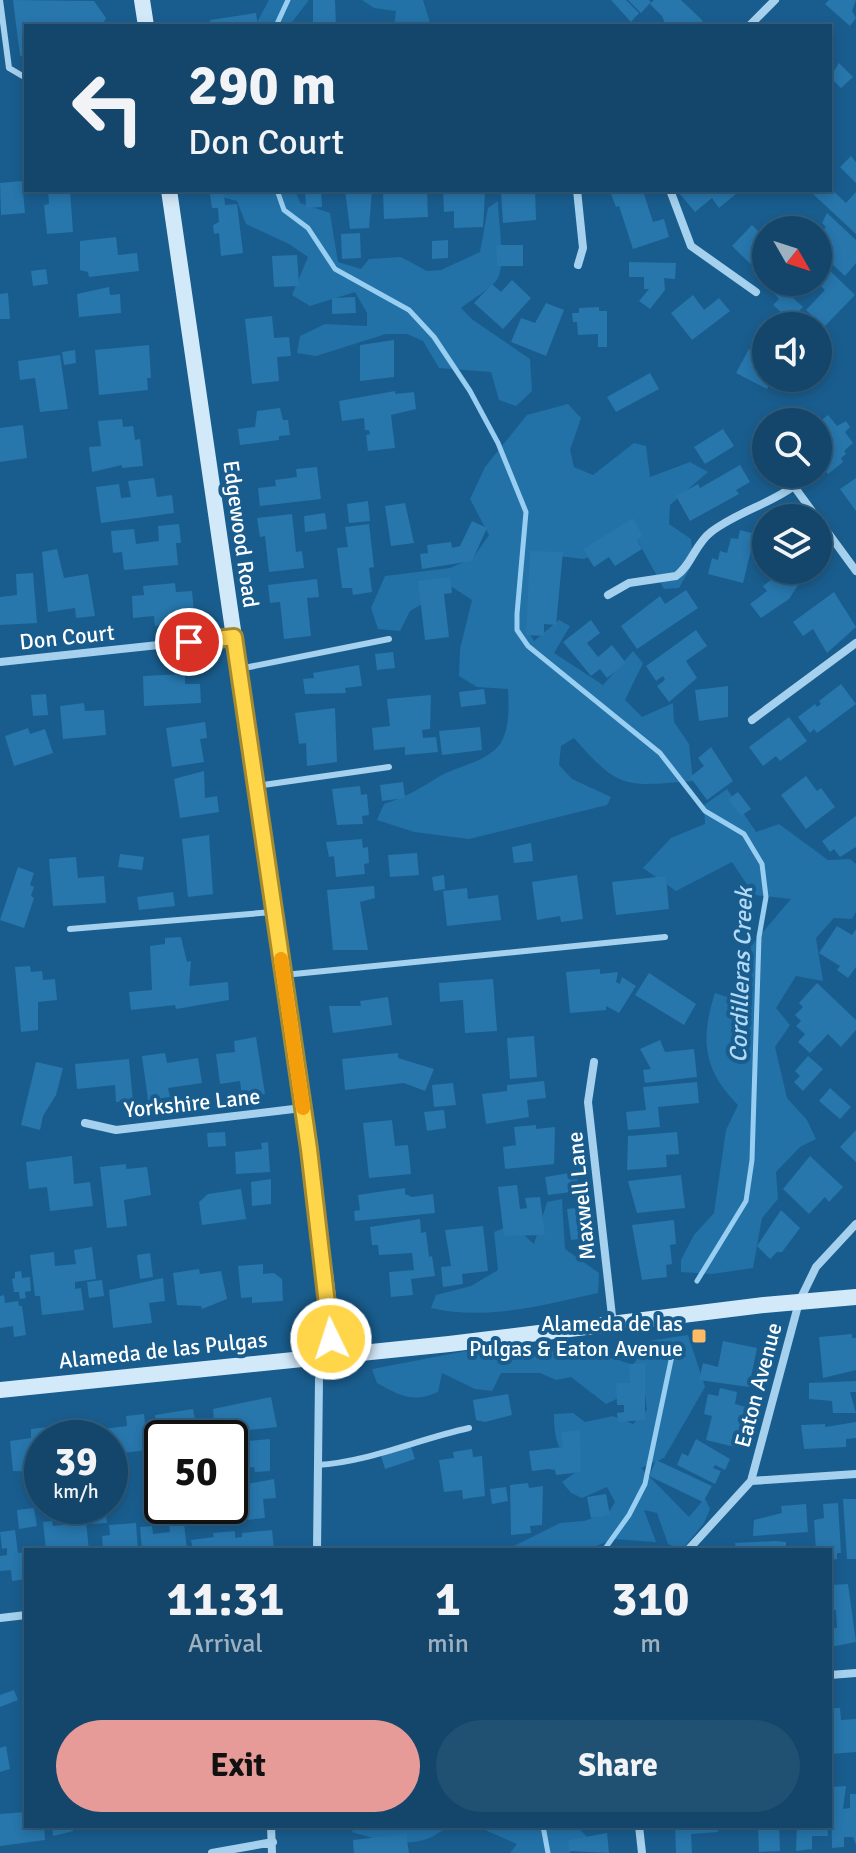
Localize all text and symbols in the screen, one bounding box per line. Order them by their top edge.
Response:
text: 290 m [188,51,336,120]
icon: left [56,56,160,160]
text: Don Court [188,120,344,165]
north arrow [752,216,832,296]
map controls [752,216,832,584]
button: sound [752,312,832,392]
button: search [752,408,832,488]
street label: Edgewood Road [217,459,265,609]
button: layers [752,504,832,584]
pin [155,608,223,676]
street label: Don Court [18,619,116,655]
icon: arrive [167,620,211,664]
water label: Cordilleras Creek [723,885,759,1063]
street label: Yorkshire Lane [123,1082,261,1124]
street label: Maxwell Lane [561,1131,601,1261]
position arrow [289,1297,373,1381]
place label: Alameda de las Pulgas & Eaton Avenue [469,1310,683,1362]
street label: Eaton Avenue [728,1320,788,1450]
street label: Alameda de las Pulgas [57,1326,269,1374]
marker: Alameda de las Pulgas & Eaton Avenue [690,1327,708,1345]
speed limit sign: 50 [144,1420,248,1524]
text: 39 [54,1437,98,1487]
text: km/h [53,1479,99,1504]
text: 11:31 [167,1570,284,1629]
text: 1 [435,1570,461,1629]
text: 310 [612,1570,689,1629]
text: Arrival [188,1628,263,1660]
text: min [427,1628,469,1660]
text: m [640,1628,661,1660]
button: Exit [56,1720,420,1812]
button: Share [436,1720,800,1812]

